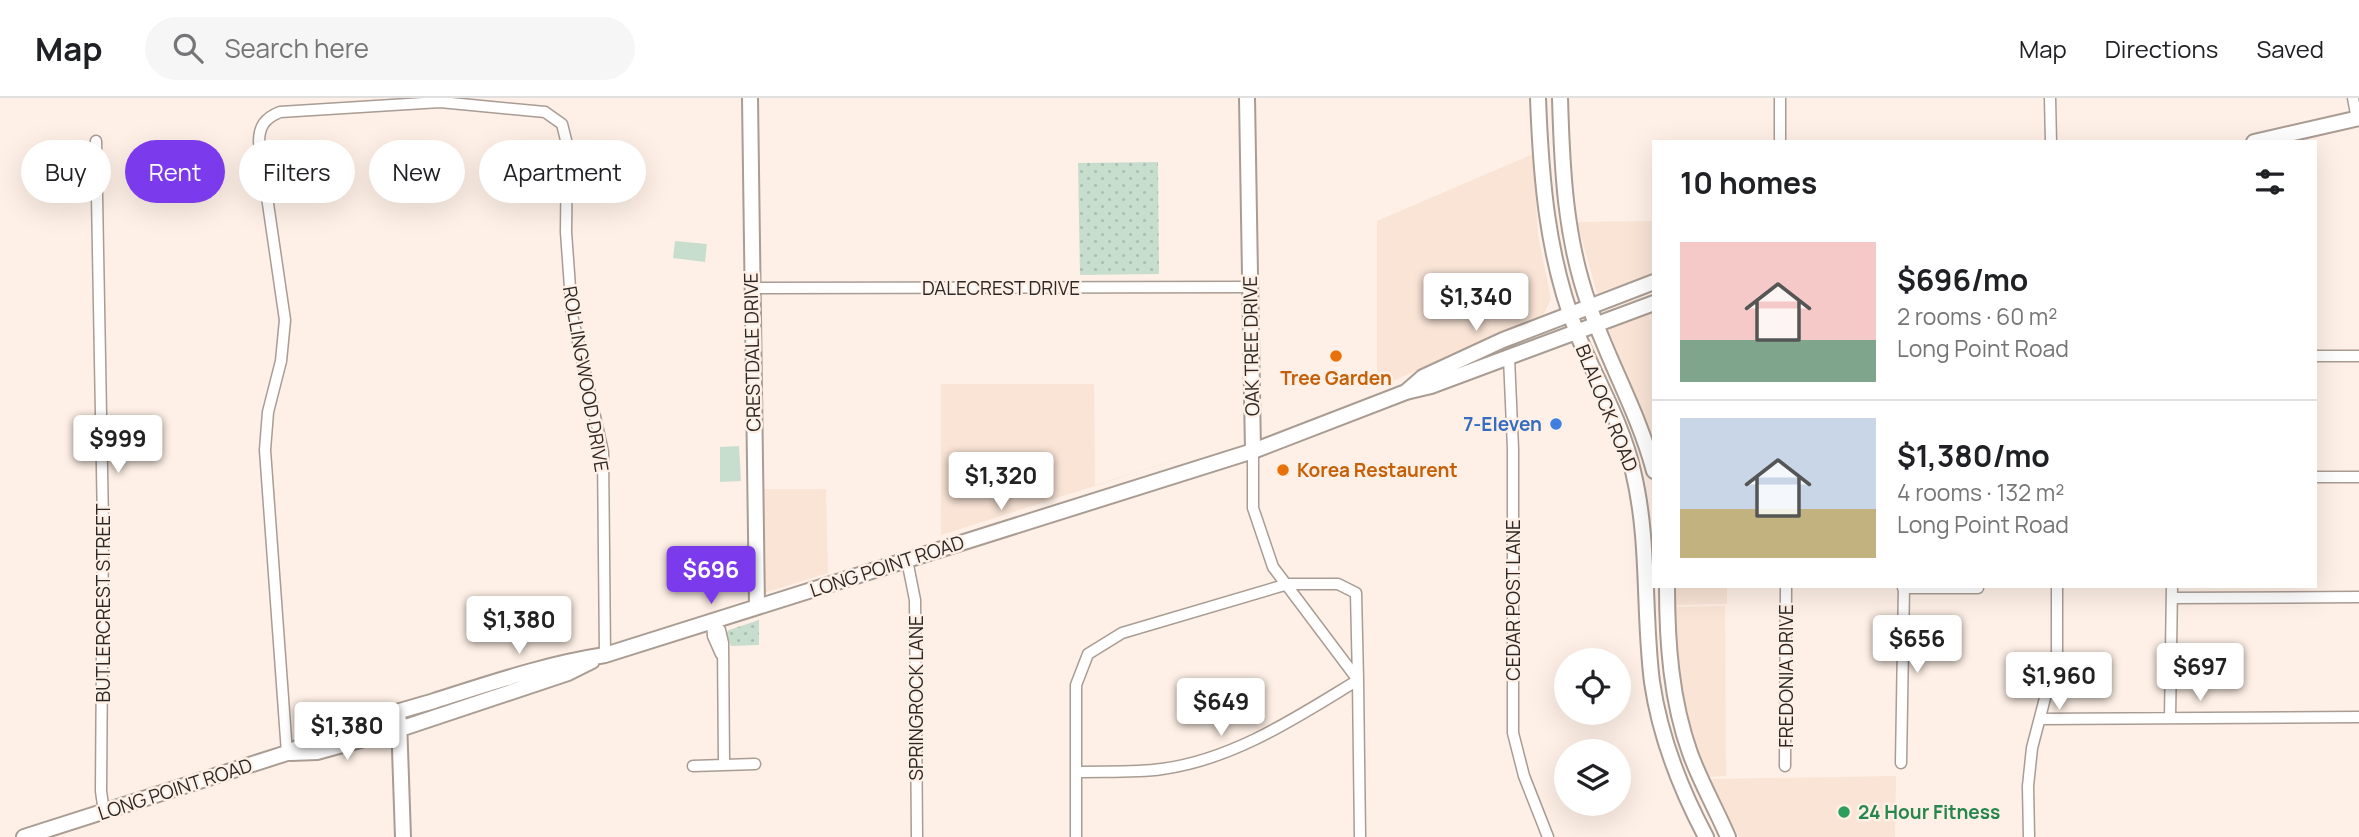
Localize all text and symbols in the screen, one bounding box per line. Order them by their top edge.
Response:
search box [145,17,635,80]
text: Map [35,26,103,71]
icon: search [169,29,207,67]
text: Search here [225,30,369,66]
text: Map [2019,32,2067,65]
text: Directions [2105,32,2218,65]
text: Saved [2256,32,2324,65]
chip: Buy [21,140,111,203]
chip: Rent [125,140,225,203]
chip: Filters [239,140,355,203]
chip: New [369,140,465,203]
chip: Apartment [479,140,646,203]
text: 10 homes [1680,162,1817,203]
icon: filters [2251,163,2289,201]
text: $696/mo [1897,259,2028,300]
icon: home [1736,270,1820,354]
street label: CRESTDALE DRIVE [738,272,766,432]
pin: $1,340 [1419,274,1533,333]
street label: DALECREST DRIVE [922,275,1080,301]
street label: OAK TREE DRIVE [1237,276,1265,416]
text: $1,340 [1439,280,1513,312]
street label: ROLLINGWOOD DRIVE [557,284,615,474]
text: 2 rooms · 60 m² [1897,300,2058,332]
text: Long Point Road [1897,332,2069,364]
street label: BLALOCK ROAD [1570,341,1644,475]
marker: Tree Garden [1328,348,1344,364]
place label: Tree Garden [1280,365,1392,391]
place label: 7-Eleven [1463,411,1542,437]
pin: $999 [77,416,159,475]
marker: 7-Eleven [1548,416,1564,432]
text: $999 [89,422,147,454]
text: $1,380/mo [1897,435,2050,476]
icon: home [1736,446,1820,530]
pin: $1,320 [944,452,1058,512]
place label: Korea Restaurent [1297,457,1458,483]
text: $1,320 [965,459,1037,491]
marker: Korea Restaurent [1275,462,1291,478]
text: 4 rooms · 132 m² [1897,476,2065,508]
street label: BUTLERCREST STREET [90,503,116,702]
text: Long Point Road [1897,508,2069,540]
street label: CEDAR POST LANE [1500,519,1526,681]
street label: LONG POINT ROAD [807,529,967,603]
pin: $696 [670,546,752,606]
text: $696 [683,553,739,585]
pin: $1,380 [462,596,576,656]
text: $1,380 [482,603,556,635]
street label: FREDONIA DRIVE [1773,604,1799,748]
street label: SPRINGROCK LANE [903,615,929,781]
pin: $656 [1876,616,1958,675]
text: $656 [1889,622,1945,654]
pin: $697 [2159,644,2241,703]
map controls [1554,648,1631,816]
button: locate [1554,648,1631,725]
text: $697 [2173,650,2227,682]
pin: $1,960 [2002,652,2116,712]
text: $1,960 [2022,659,2096,691]
pin: $649 [1180,678,1262,738]
text: $649 [1193,685,1249,717]
pin: $1,380 [290,702,404,762]
text: $1,380 [310,709,384,741]
button: layers [1554,739,1631,816]
street label: LONG POINT ROAD [95,752,255,826]
place label: 24 Hour Fitness [1858,799,2000,825]
marker: 24 Hour Fitness [1836,804,1852,820]

